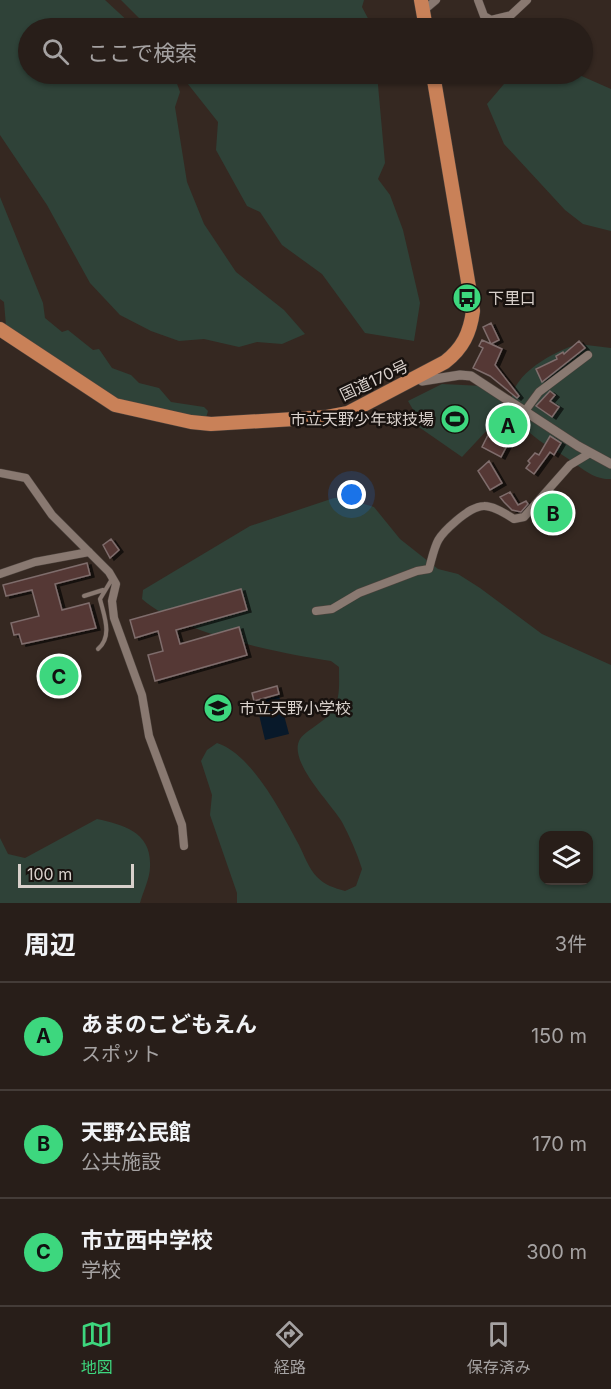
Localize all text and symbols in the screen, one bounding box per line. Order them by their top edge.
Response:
search box [18,18,593,84]
icon: search [39,35,72,68]
text: ここで検索 [87,40,197,66]
bus stop icon: 下里口 [451,282,483,314]
place label: 下里口 [488,288,536,308]
street label: 国道170号 [337,355,411,405]
pin: A [488,402,528,448]
sports icon: 市立天野少年球技場 [439,403,471,435]
place label: 市立天野少年球技場 [290,409,434,429]
your location [337,480,366,509]
pin: B [534,490,572,536]
pin: C [40,654,78,698]
school or university icon: 市立天野小学校 [202,692,234,724]
place label: 市立天野小学校 [239,698,351,718]
map controls [539,831,593,885]
button: layers [539,831,593,885]
scale bar [18,861,134,888]
text: 100 m [27,864,72,884]
text: 周辺 [24,929,76,960]
text: 3件 [555,932,587,956]
text: あまのこどもえん [81,1011,257,1037]
text: A [36,1024,51,1048]
text: 150 m [531,1024,587,1048]
text: スポット [81,1042,161,1066]
text: 天野公民館 [81,1119,191,1145]
text: B [37,1132,50,1156]
text: 170 m [532,1132,587,1156]
text: 公共施設 [81,1150,161,1174]
text: 市立西中学校 [81,1227,213,1253]
text: C [36,1240,51,1264]
text: 300 m [526,1240,587,1264]
text: 学校 [81,1258,121,1282]
tab: 地図 [80,1318,113,1378]
tab: 経路 [273,1318,306,1378]
tab: 保存済み [467,1318,531,1378]

